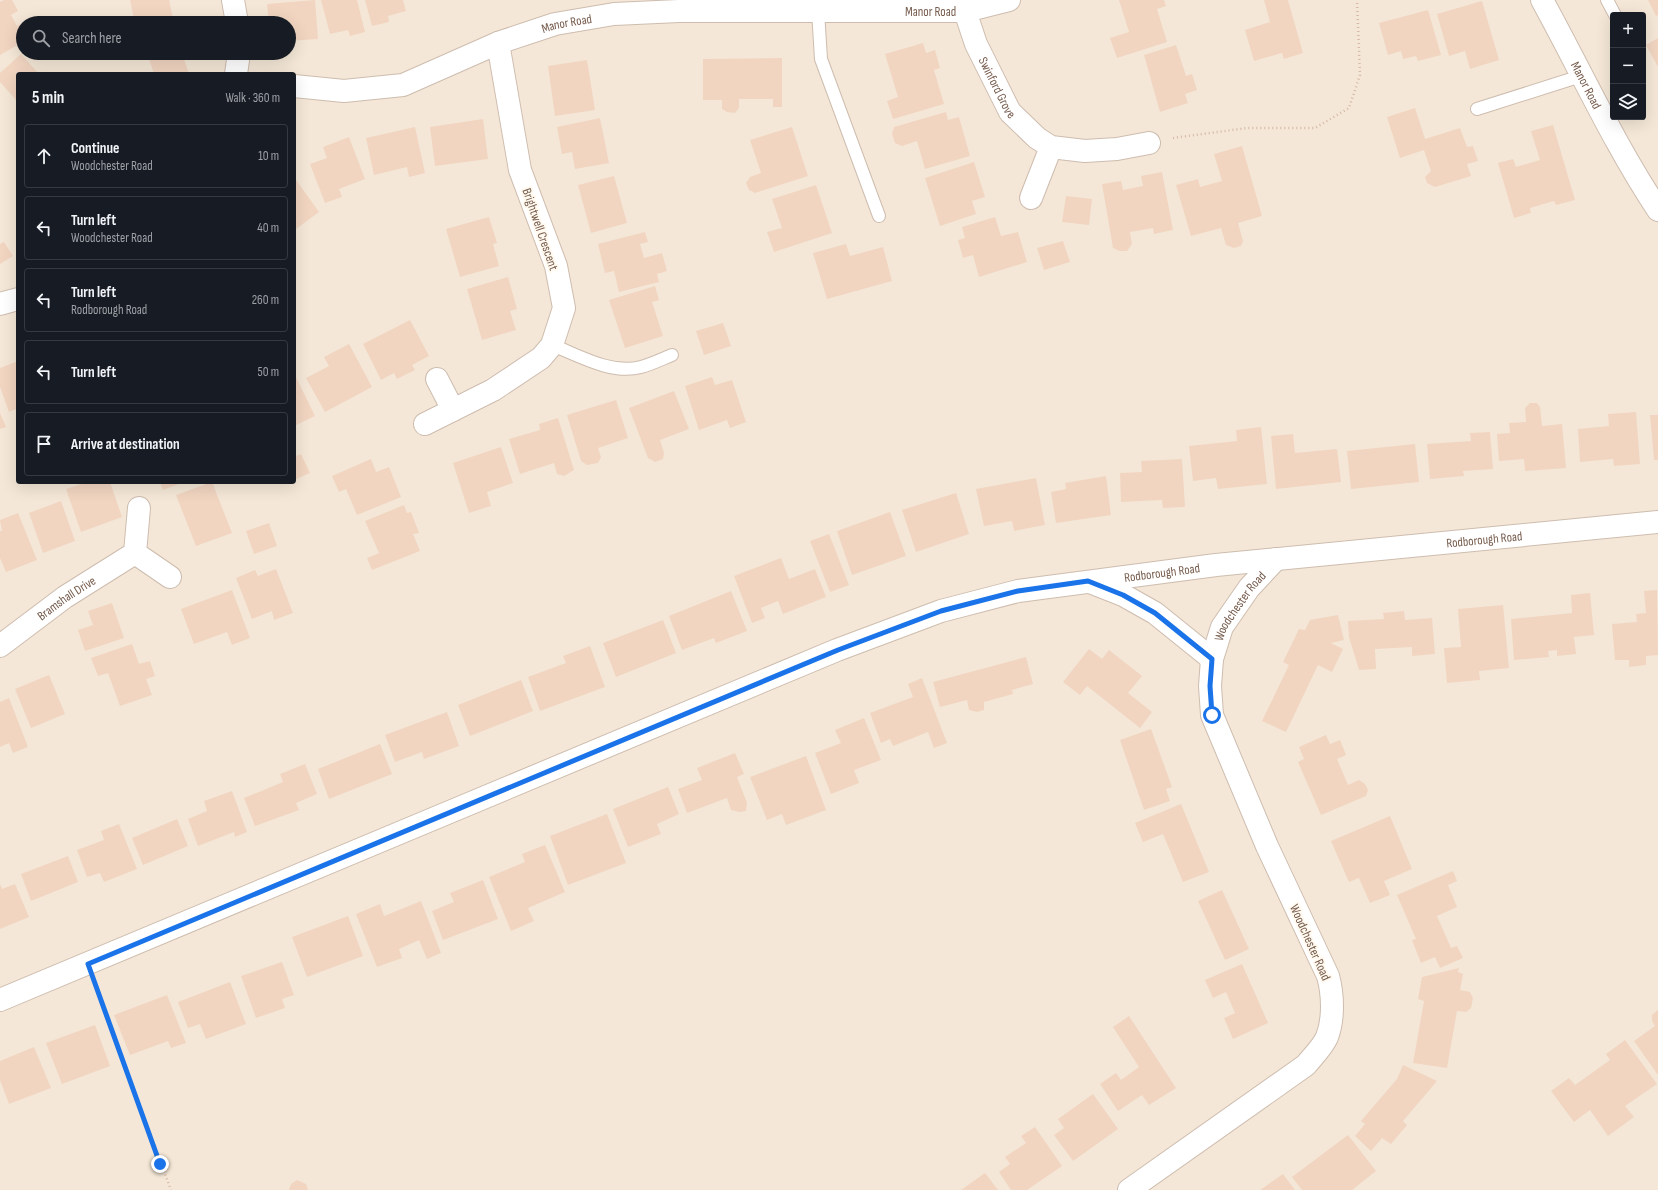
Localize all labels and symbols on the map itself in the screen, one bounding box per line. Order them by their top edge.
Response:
street label: Manor Road [905,4,956,20]
street label: Manor Road [539,11,593,37]
street label: Swinford Grove [975,54,1019,122]
street label: Manor Road [1567,59,1605,112]
street label: Brightwell Crescent [519,186,562,273]
street label: Rodborough Road [1445,528,1523,552]
street label: Rodborough Road [1123,560,1201,586]
street label: Woodchester Road [1211,568,1270,643]
street label: Bramshall Drive [34,573,99,624]
route start [1203,706,1221,724]
street label: Woodchester Road [1286,902,1334,983]
route end [151,1155,169,1173]

